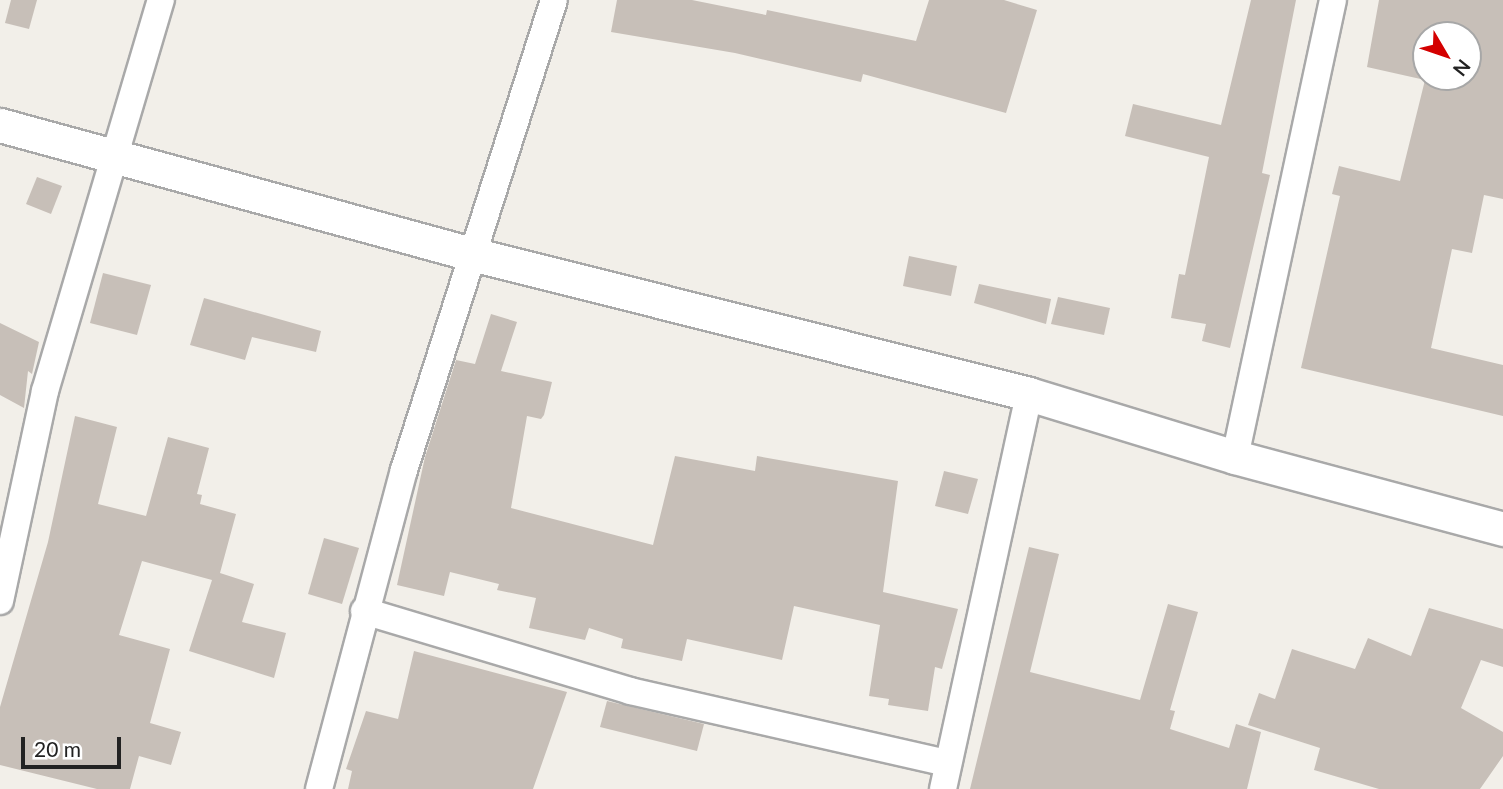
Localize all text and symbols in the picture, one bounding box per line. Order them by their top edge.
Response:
north arrow [1412,21,1482,91]
text: N [1449,55,1476,81]
scale bar [24,722,124,766]
text: 20 m [34,736,81,761]

